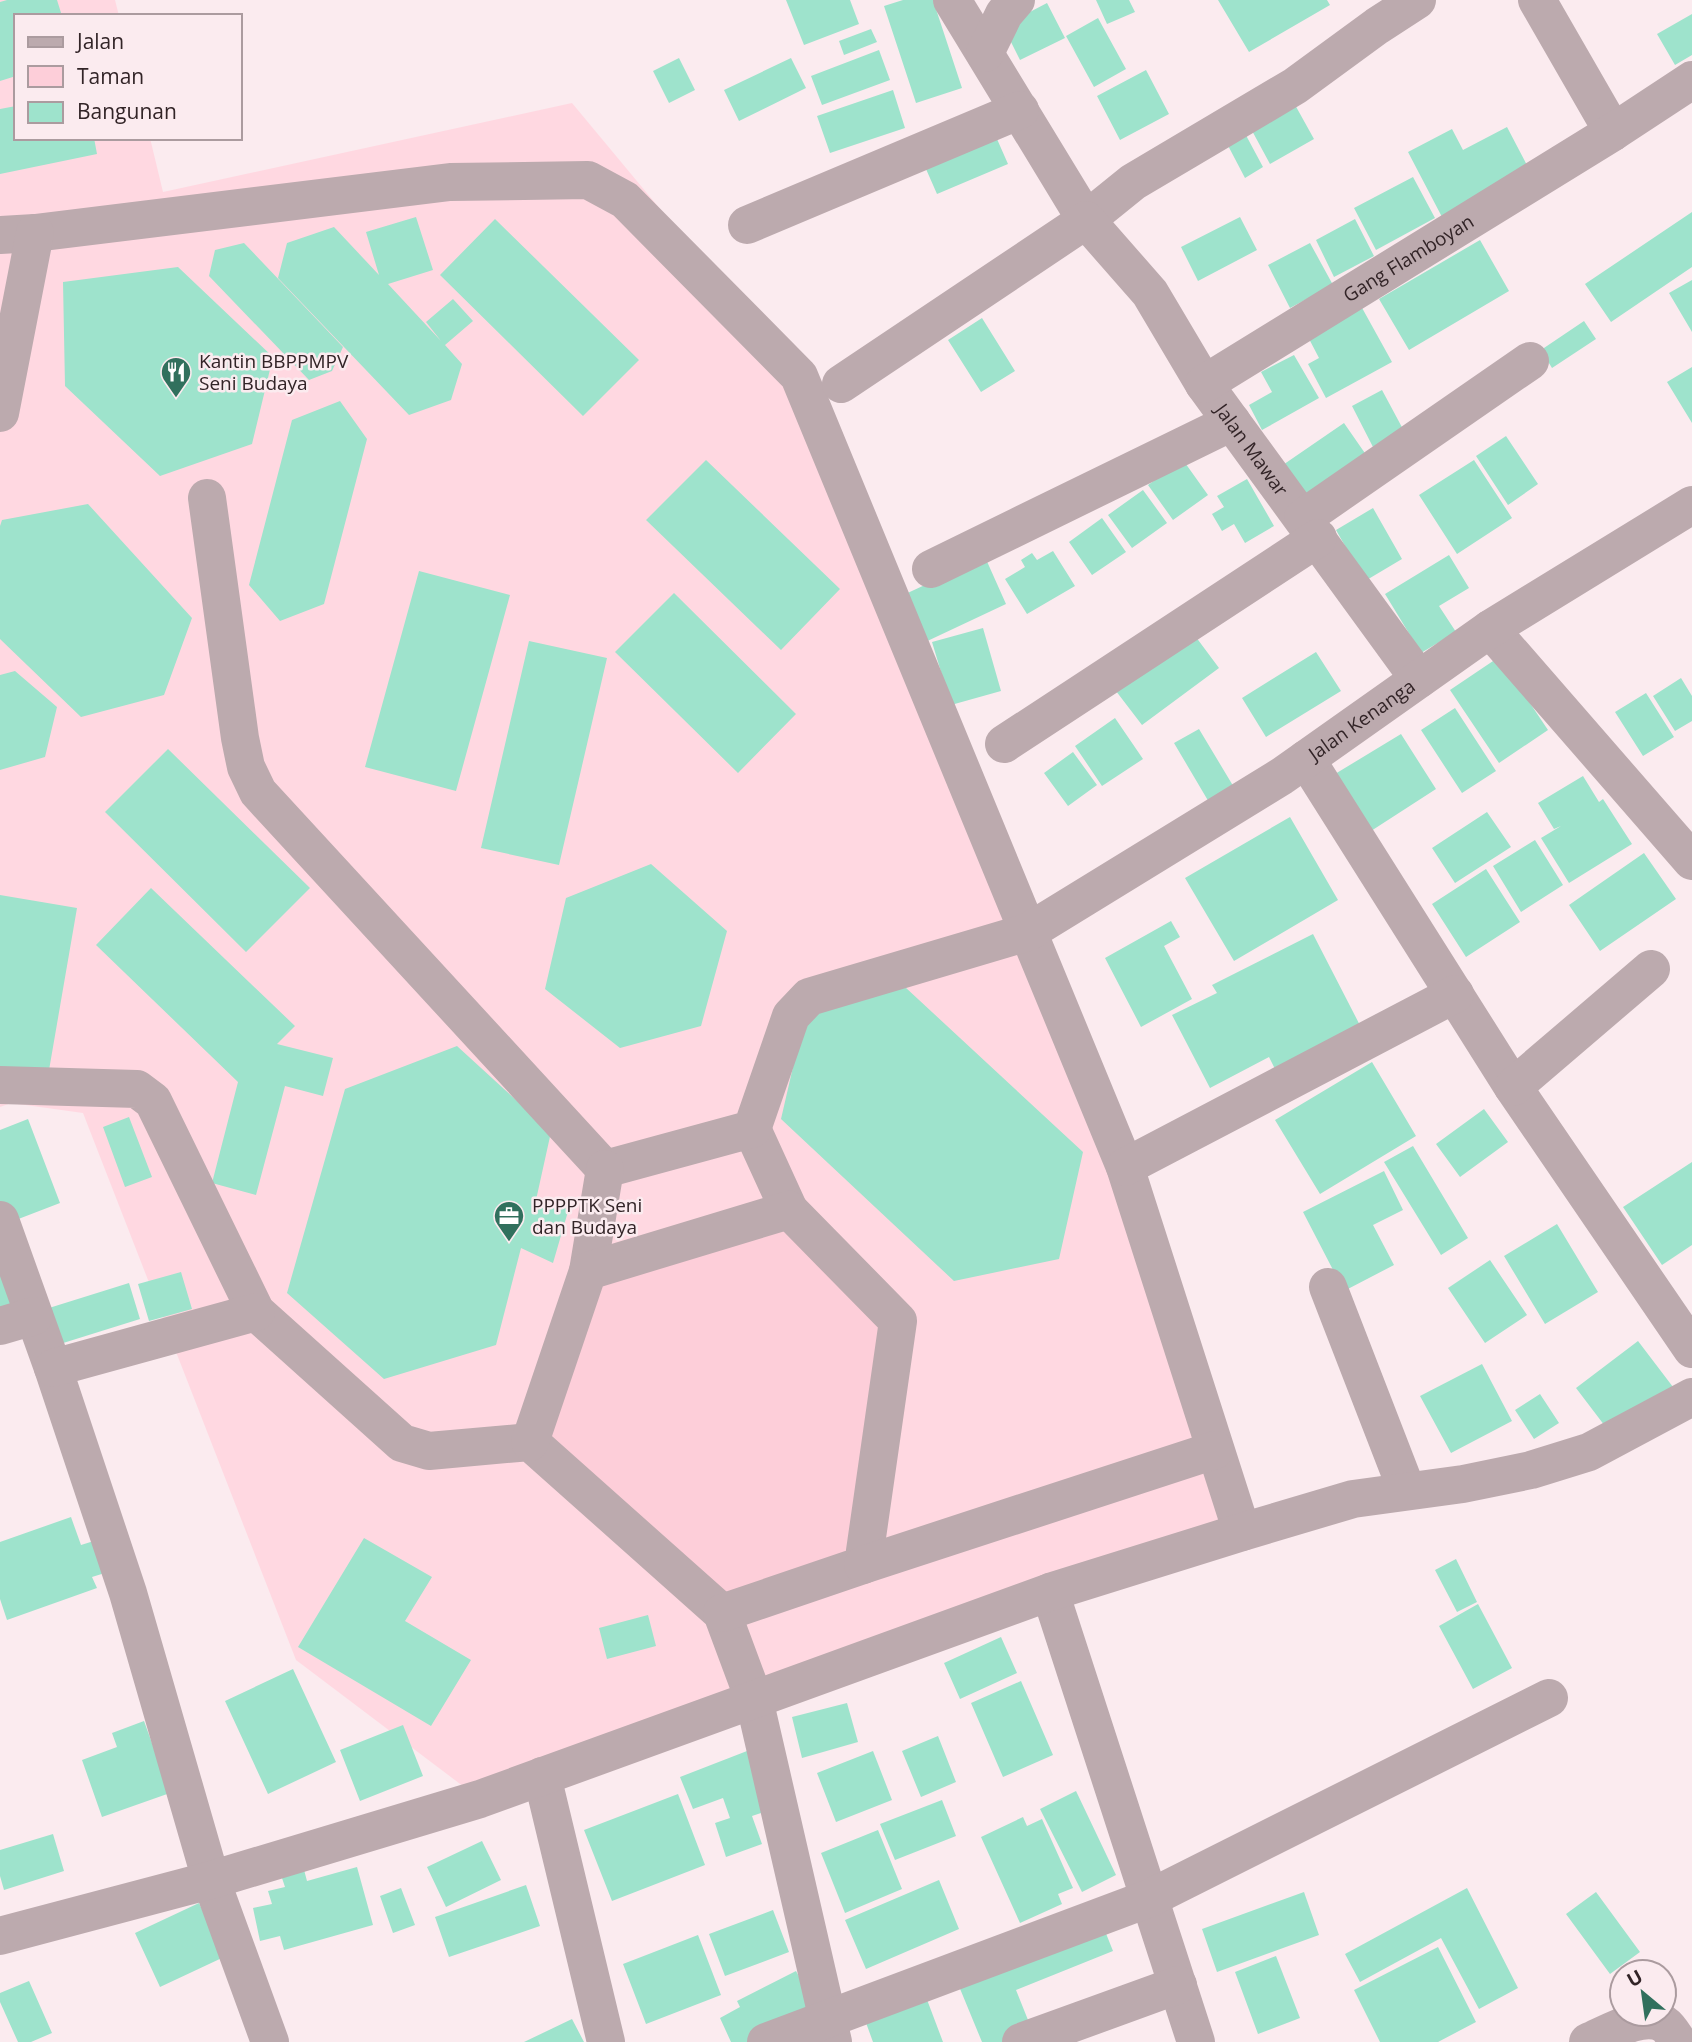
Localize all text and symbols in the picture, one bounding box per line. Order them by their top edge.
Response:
legend [14,14,242,140]
text: Jalan [75,27,124,55]
text: Taman [77,62,144,90]
text: Bangunan [77,97,177,125]
street label: Gang Flamboyan [1338,208,1479,308]
place label: Kantin BBPPMPV Seni Budaya [199,348,349,396]
restaurant icon: Kantin BBPPMPV Seni Budaya [159,355,193,399]
street label: Jalan Mawar [1208,397,1294,501]
street label: Jalan Kenanga [1302,673,1420,768]
place label: PPPPTK Seni dan Budaya [532,1192,642,1240]
office icon: PPPPTK Seni dan Budaya [492,1199,526,1243]
north arrow [1608,1958,1678,2028]
text: U [1622,1963,1647,1993]

